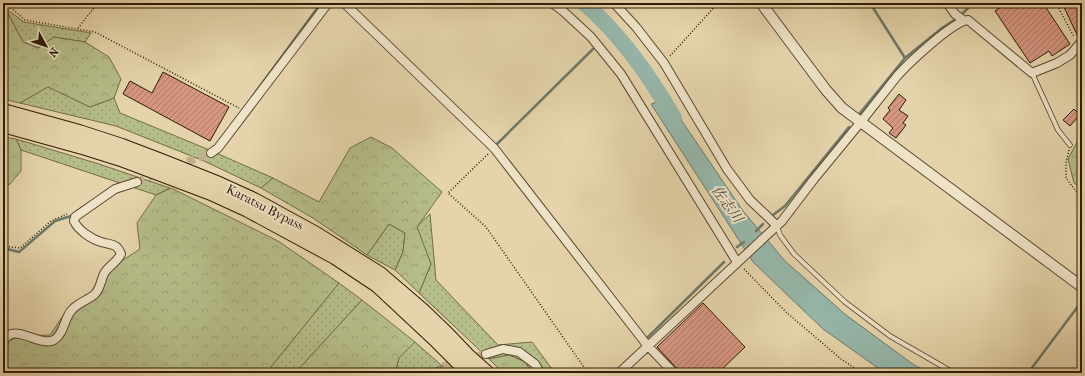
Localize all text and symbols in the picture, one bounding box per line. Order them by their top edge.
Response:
north arrow [26,26,66,66]
text: N [45,45,61,60]
street label: Karatsu Bypass [224,181,306,233]
water label: 佐志川 [708,182,747,228]

